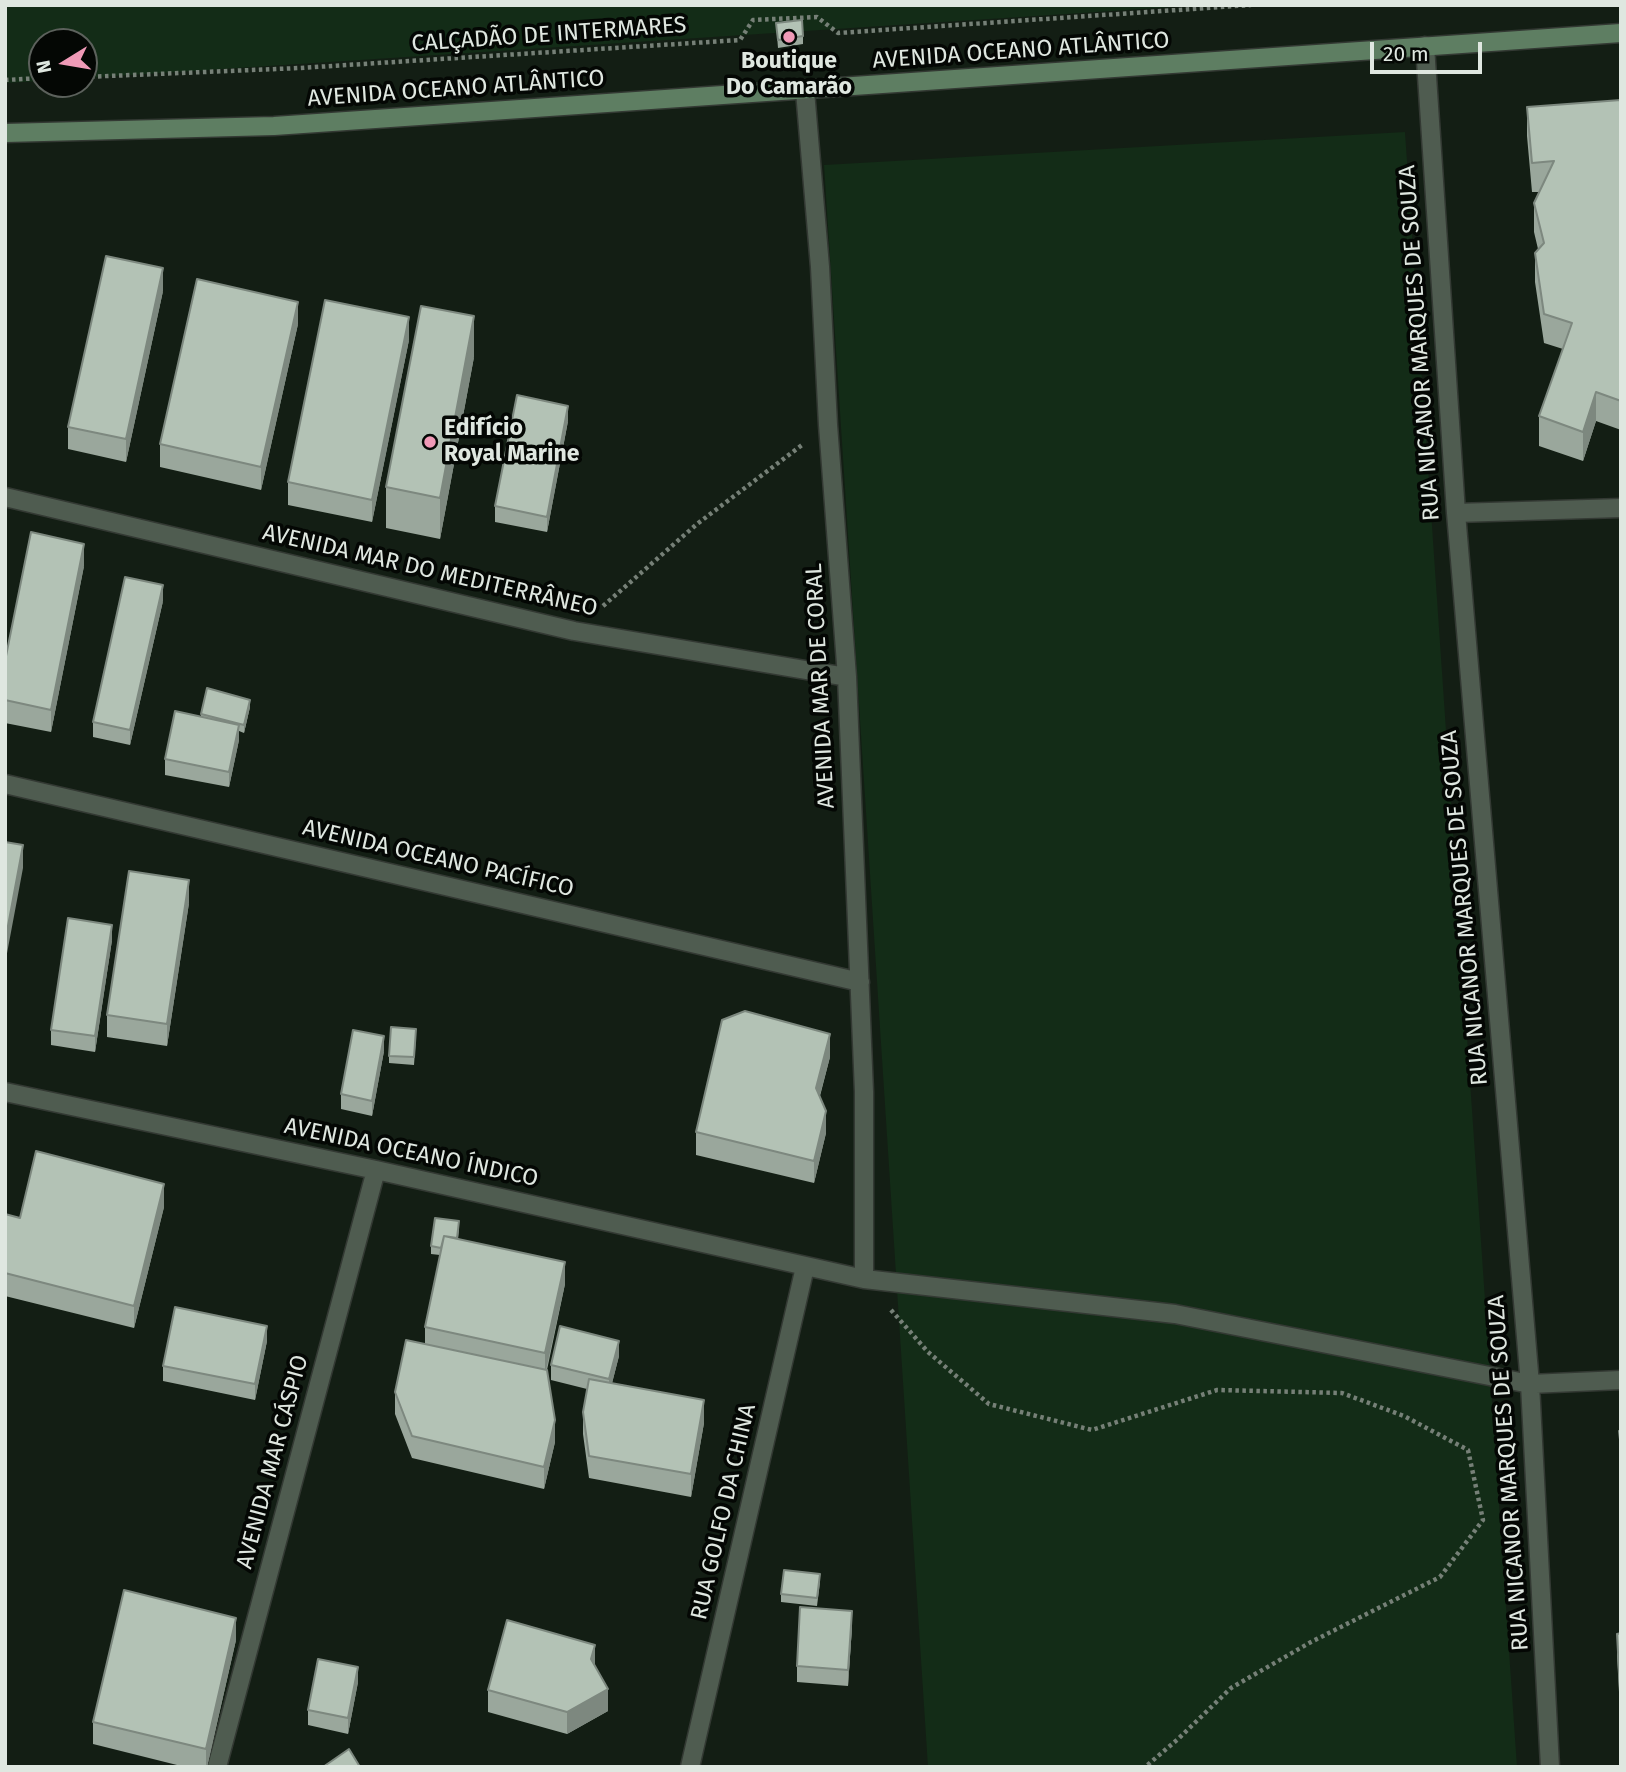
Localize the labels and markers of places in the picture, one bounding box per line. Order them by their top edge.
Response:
marker: Boutique Do Camarão [781,29,797,45]
place label: Boutique Do Camarão [726,48,852,102]
place label: Edifício Royal Marine [444,415,580,469]
marker: Edifício Royal Marine [422,434,438,450]

